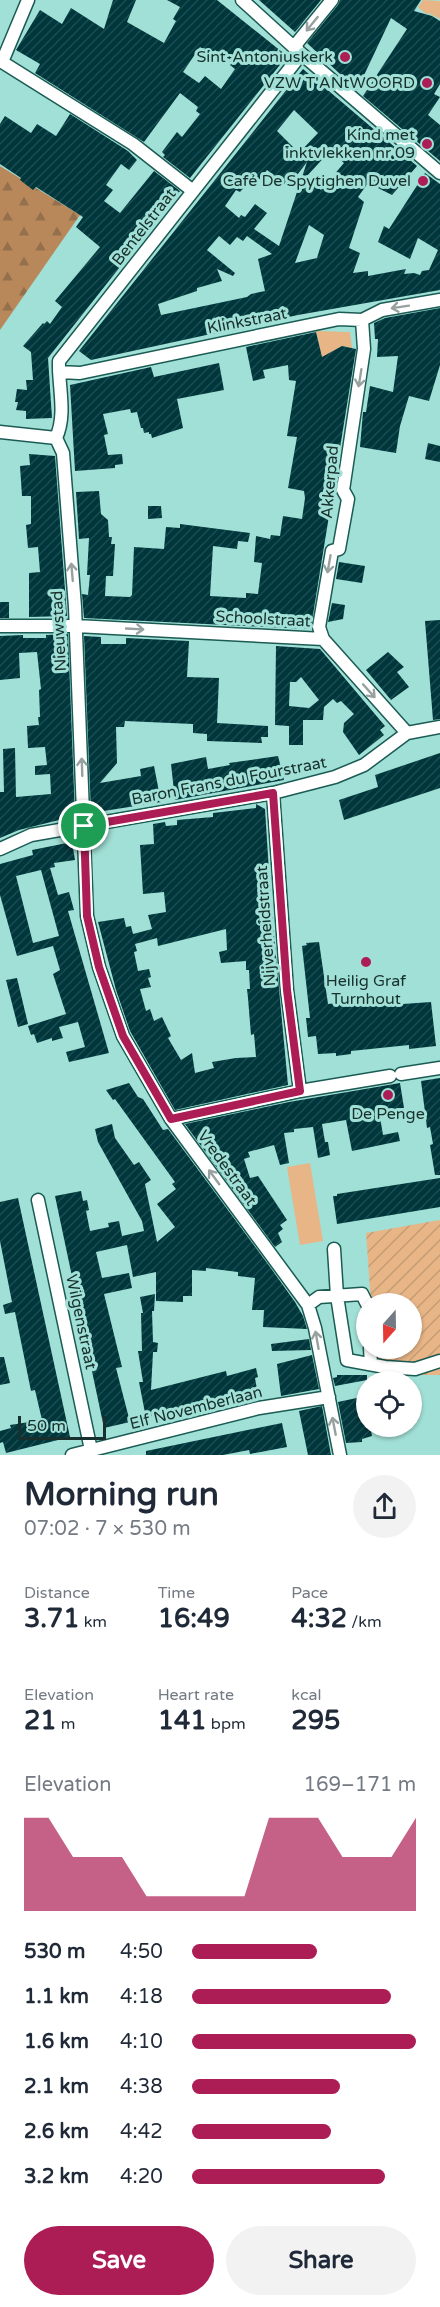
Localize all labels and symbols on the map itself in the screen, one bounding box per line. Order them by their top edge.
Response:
one-way arrow [306,16,319,32]
place label: Sint-Antoniuskerk [197,47,333,67]
marker: Sint-Antoniuskerk [338,50,352,64]
place label: VZW T'ANtWOORD [264,73,415,93]
marker: VZW T'ANtWOORD [420,76,434,90]
place label: Kind met inktvlekken nr.09 [285,125,415,163]
marker: Kind met inktvlekken nr.09 [420,137,434,151]
place label: Café De Spytighen Duvel [223,171,411,191]
marker: Café De Spytighen Duvel [416,174,430,188]
street label: Bentelstraat [108,184,180,270]
one-way arrow [391,302,410,313]
street label: Klinkstraat [205,303,289,339]
one-way arrow [354,368,365,388]
street label: Akkerpad [317,445,343,519]
one-way arrow [324,553,335,573]
one-way arrow [67,563,78,583]
street label: Nieuwstad [47,590,71,672]
street label: Schoolstraat [215,607,311,631]
one-way arrow [124,624,144,635]
one-way arrow [362,684,376,699]
street label: Baron Frans du Fourstraat [130,752,328,810]
one-way arrow [76,758,87,778]
pin [58,800,109,851]
street label: Nijverheidstraat [252,865,280,987]
marker: Heilig Graf Turnhout [359,955,373,969]
place label: Heilig Graf Turnhout [326,971,407,1009]
marker: De Penge [381,1088,395,1102]
place label: De Penge [351,1104,425,1124]
street label: Vredestraat [193,1126,261,1210]
one-way arrow [207,1169,220,1185]
street label: Wilgenstraat [61,1273,101,1371]
north arrow [356,1293,422,1359]
one-way arrow [311,1330,322,1350]
street label: Elf Novemberlaan [128,1382,264,1434]
scale bar [18,1413,106,1440]
one-way arrow [328,1417,339,1436]

